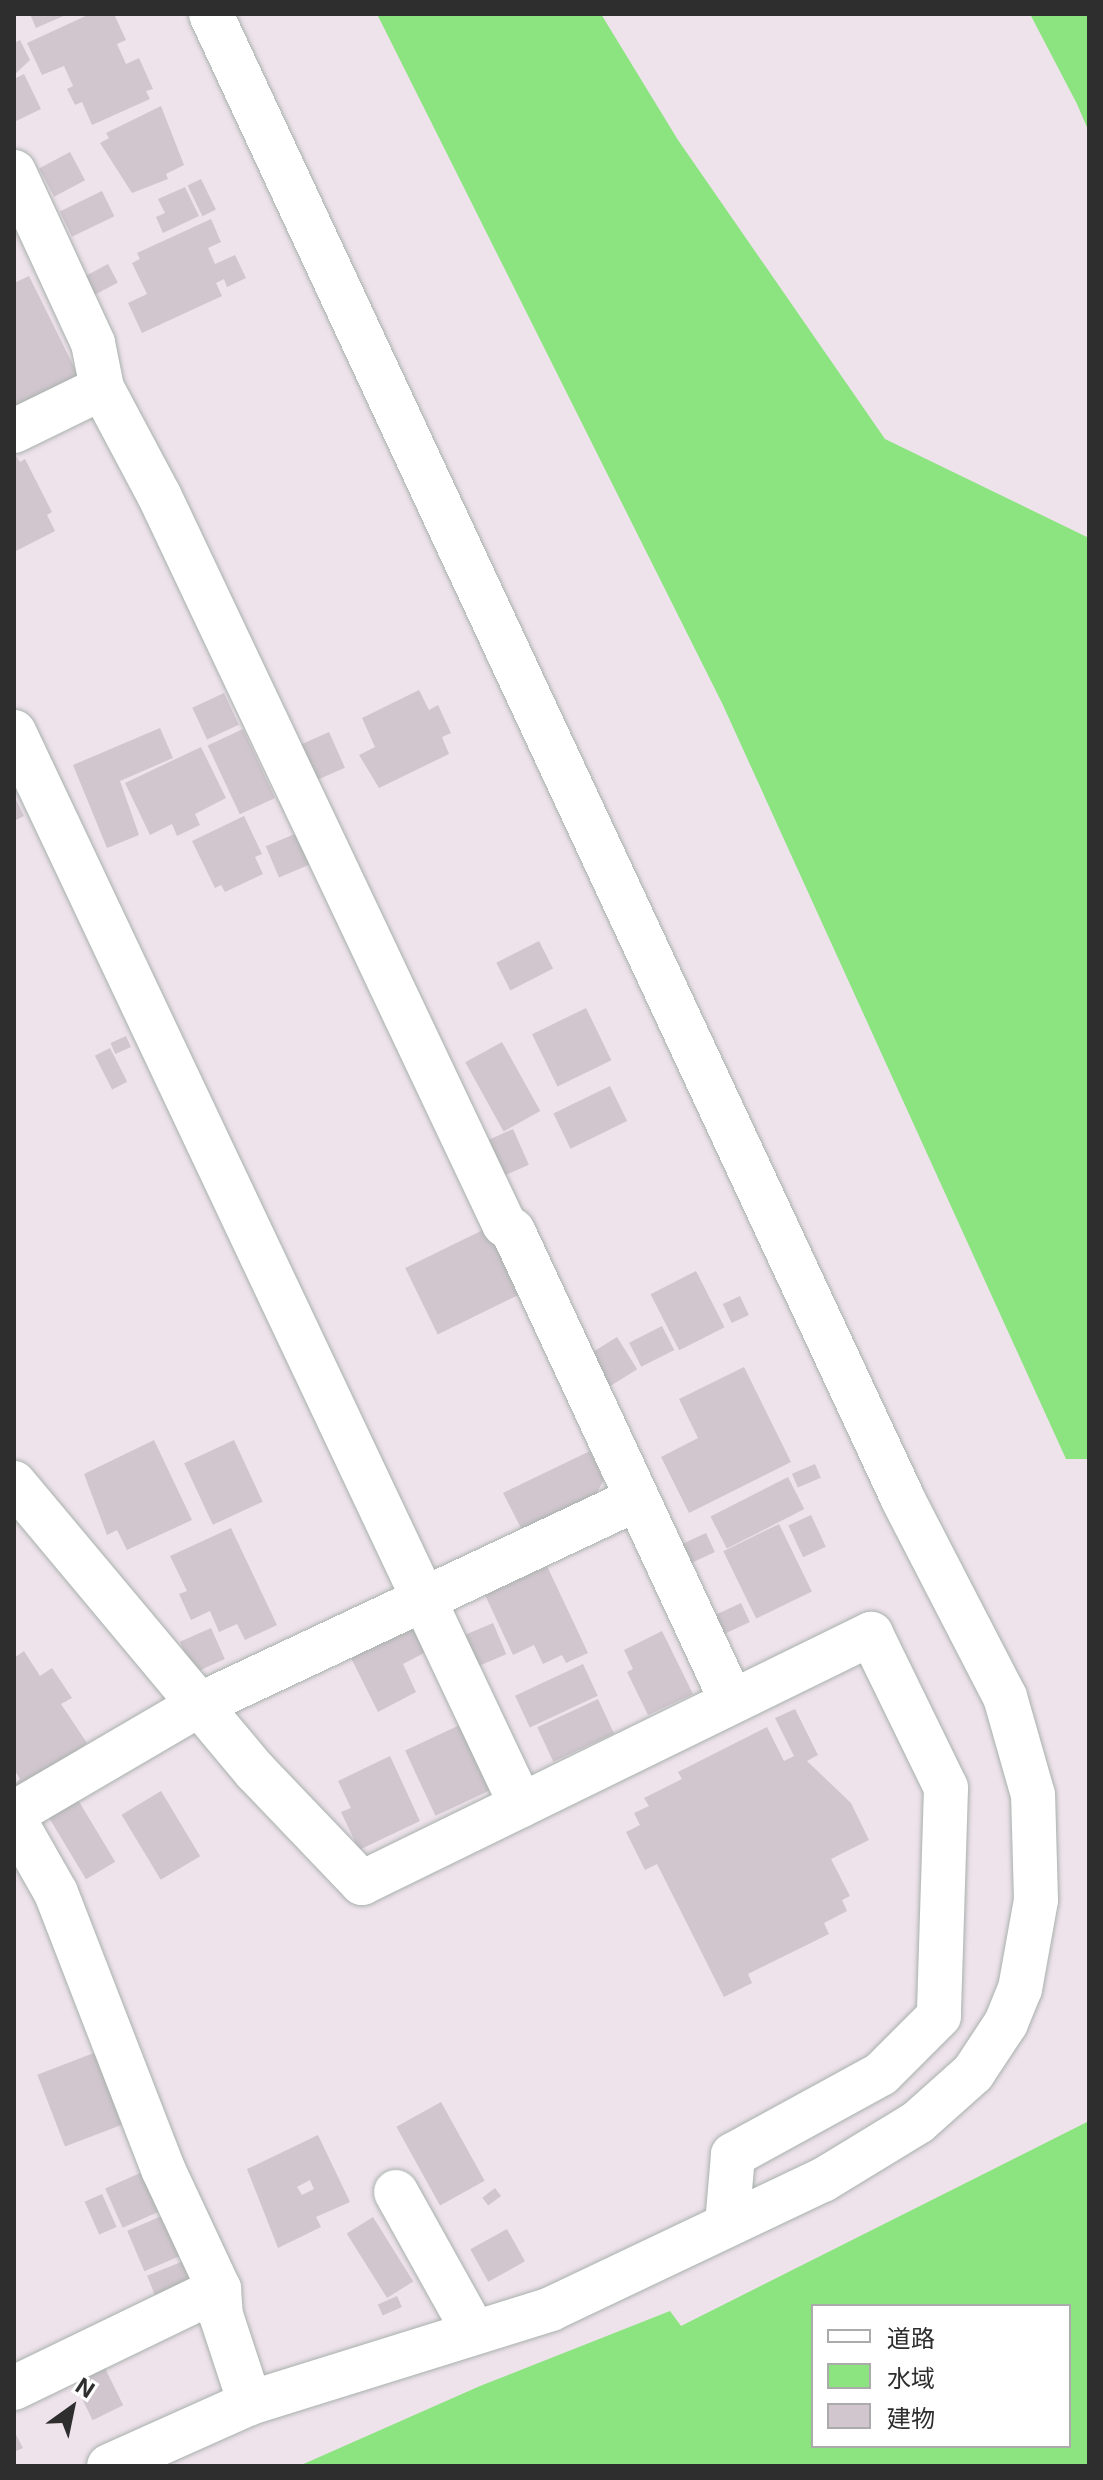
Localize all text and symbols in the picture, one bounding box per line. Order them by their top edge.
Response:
legend [811,2304,1071,2448]
text: 道路 [887,2324,935,2353]
text: 水域 [887,2364,935,2393]
north arrow [32,2368,112,2448]
text: N [71,2372,99,2403]
text: 建物 [887,2404,935,2433]

